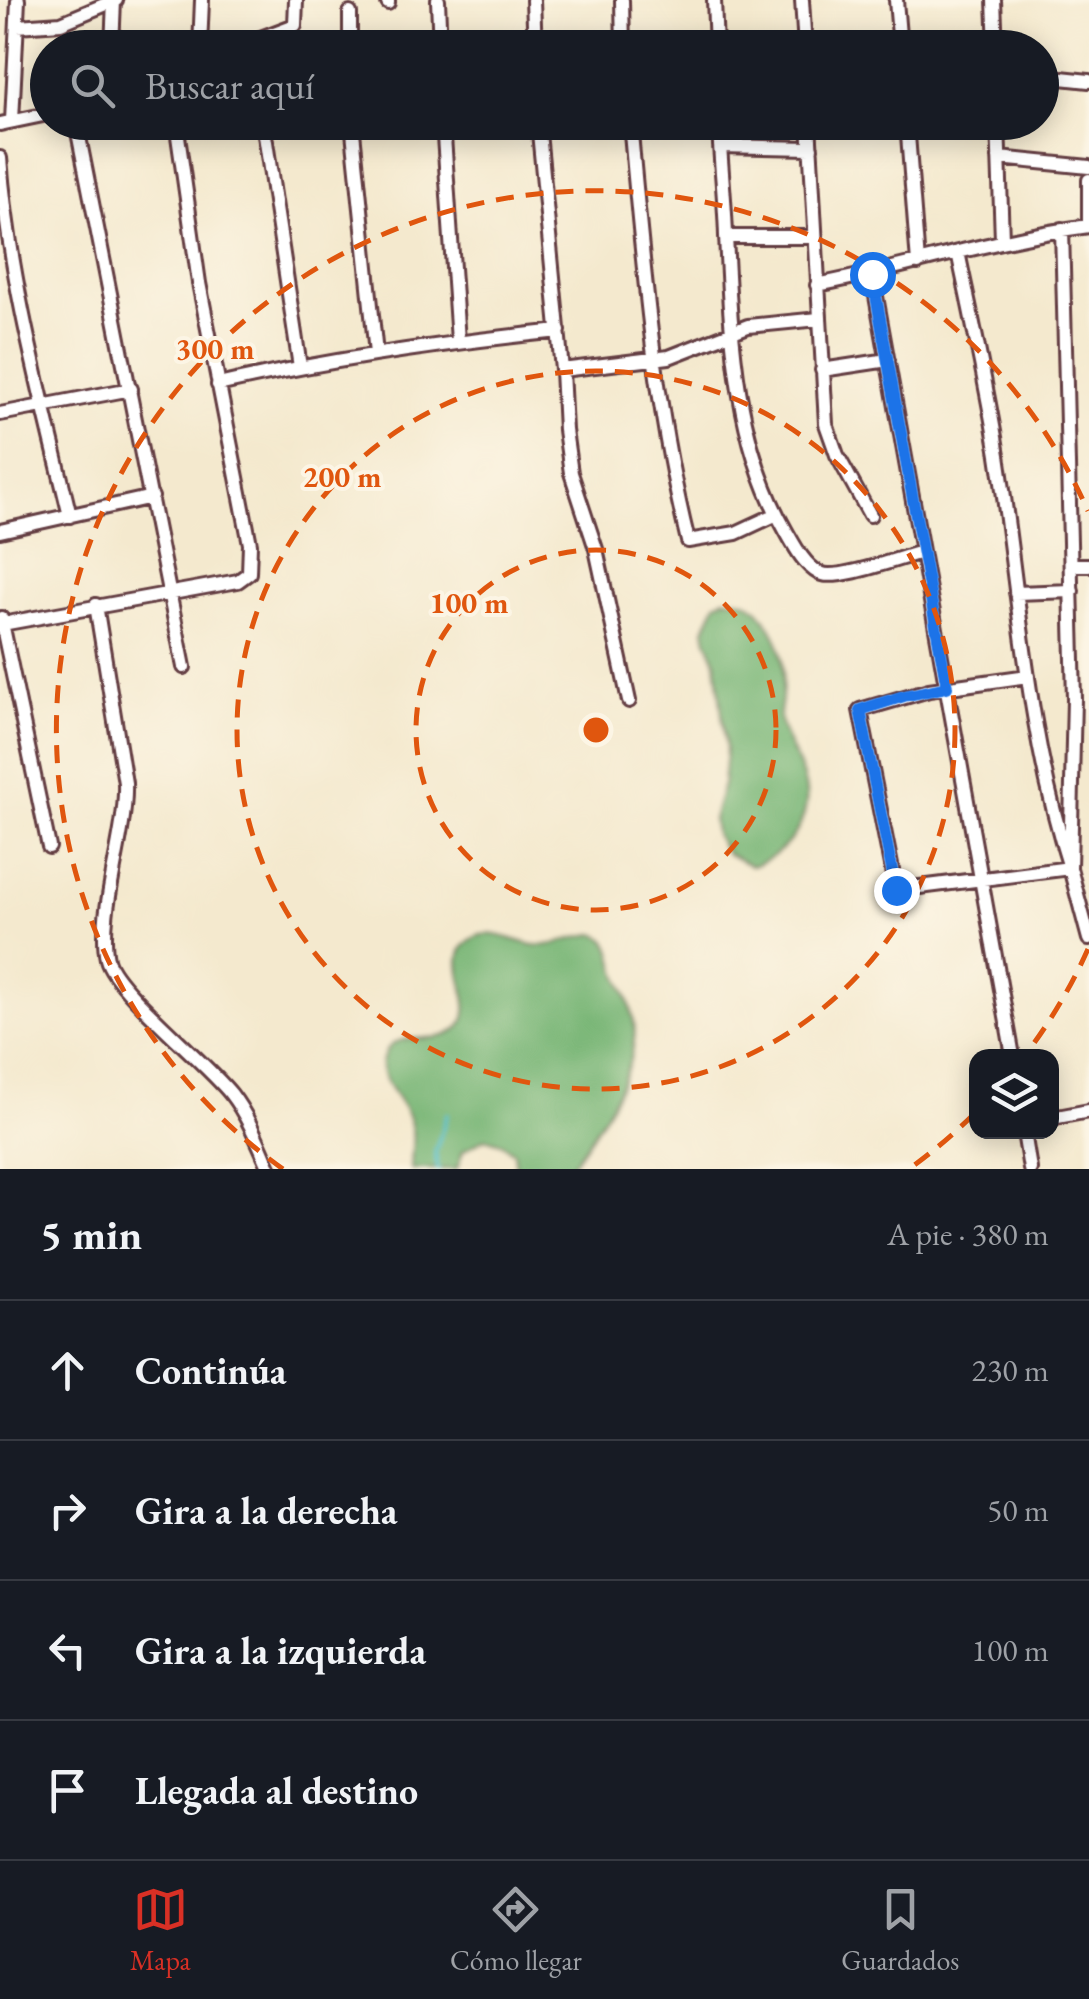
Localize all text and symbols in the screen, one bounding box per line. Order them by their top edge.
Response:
search box [30,30,1059,140]
icon: search [65,58,120,113]
text: Buscar aquí [145,61,314,110]
route start [850,252,896,298]
text: 300 m [176,329,254,368]
text: 200 m [303,457,381,496]
text: 100 m [430,583,508,622]
centre of rings [578,712,614,748]
route end [874,868,920,914]
map controls [969,1049,1059,1139]
button: layers [969,1049,1059,1139]
text: 5 min [40,1207,142,1262]
text: A pie · 380 m [887,1213,1049,1255]
icon: ahead [40,1343,95,1398]
text: Continúa [135,1346,287,1395]
text: 230 m [972,1349,1049,1391]
icon: right [40,1483,95,1538]
text: Gira a la derecha [135,1486,398,1535]
text: 50 m [987,1489,1049,1531]
icon: left [40,1623,95,1678]
text: Gira a la izquierda [135,1626,426,1675]
text: 100 m [972,1629,1049,1671]
icon: arrive [40,1763,95,1818]
text: Llegada al destino [135,1766,418,1815]
tab: Mapa [130,1882,191,1978]
tab: Cómo llegar [450,1882,582,1978]
tab: Guardados [841,1882,959,1978]

